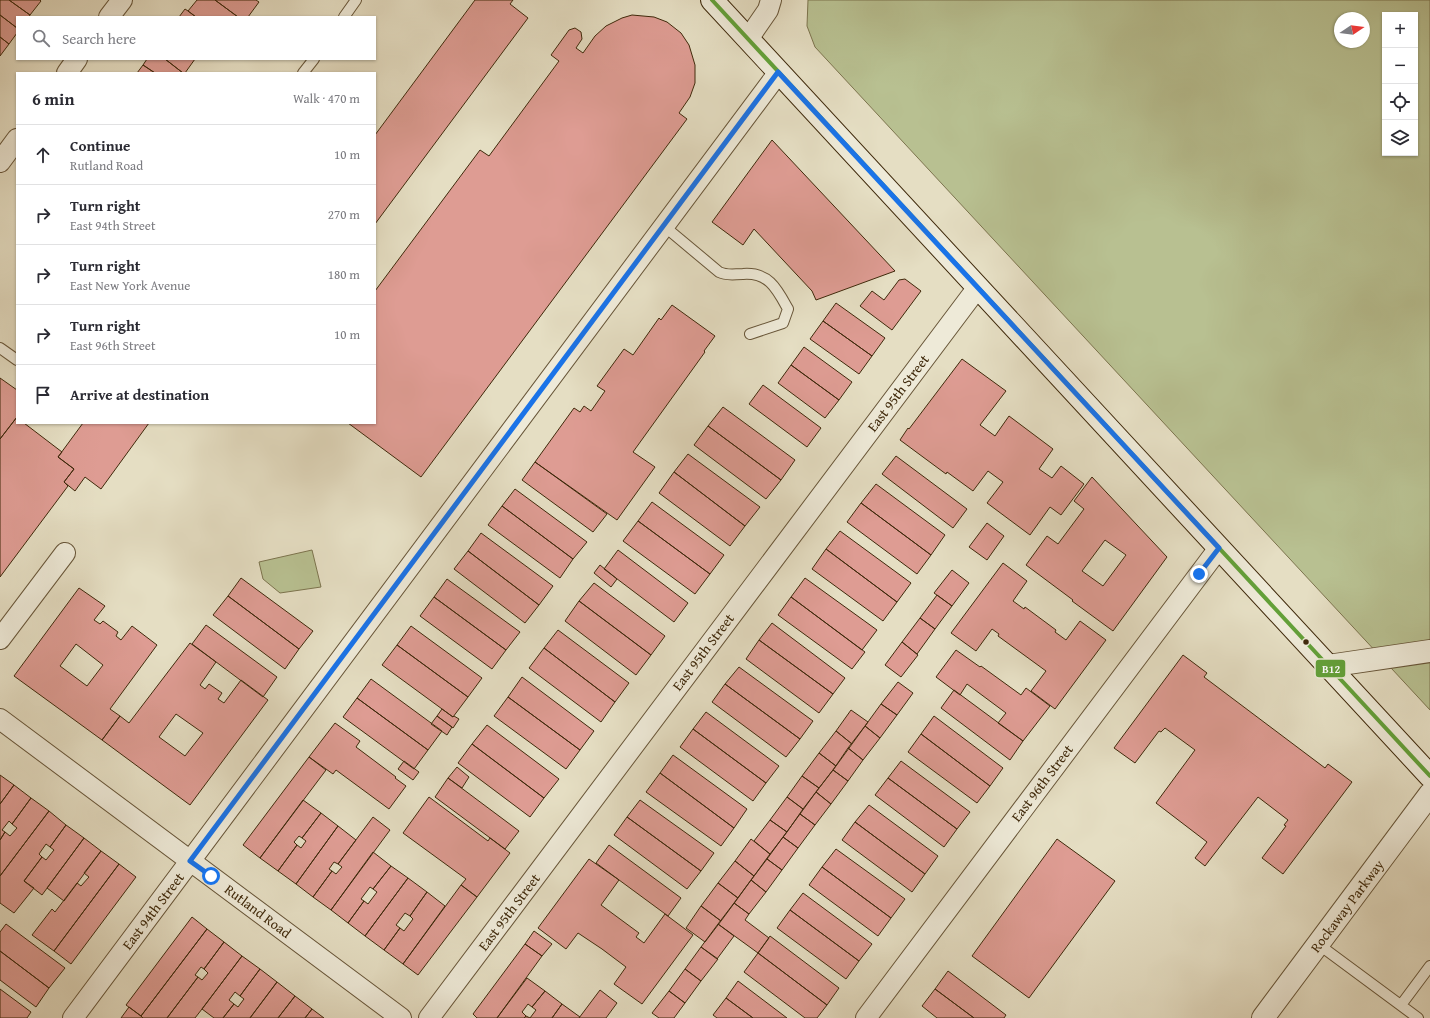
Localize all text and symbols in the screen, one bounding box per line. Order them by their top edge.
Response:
north arrow [1334,12,1370,48]
map controls [1382,12,1418,156]
button: + [1382,12,1418,48]
search box [16,16,376,60]
icon: search [30,27,52,49]
text: Search here [62,28,136,49]
button: − [1382,48,1418,84]
button: locate [1382,84,1418,120]
text: 6 min [32,86,74,111]
text: Walk · 470 m [293,89,360,108]
button: layers [1382,120,1418,156]
text: Continue [70,135,131,156]
icon: ahead [32,144,54,166]
text: 10 m [334,145,360,164]
text: Rutland Road [70,156,143,175]
text: Turn right [70,195,141,216]
icon: right [32,204,54,226]
text: 270 m [328,205,360,224]
text: East 94th Street [70,216,156,235]
text: Turn right [70,255,141,276]
icon: right [32,264,54,286]
text: 180 m [328,265,360,284]
text: East New York Avenue [70,276,190,295]
text: Turn right [70,315,141,336]
icon: right [32,324,54,346]
text: 10 m [334,325,360,344]
text: East 96th Street [70,336,156,355]
street label: East 95th Street [862,350,934,436]
icon: arrive [32,384,54,406]
text: Arrive at destination [70,384,209,405]
route end [1190,565,1208,583]
street label: East 95th Street [667,609,739,695]
unlabelled marker [1301,637,1311,647]
line badge: B12 [1315,659,1346,678]
text: B12 [1322,661,1340,677]
street label: East 96th Street [1006,740,1078,826]
street label: Rockaway Parkway [1305,855,1389,957]
route start [202,867,220,885]
street label: East 94th Street [117,868,189,954]
street label: East 95th Street [473,869,545,955]
street label: Rutland Road [220,879,296,943]

